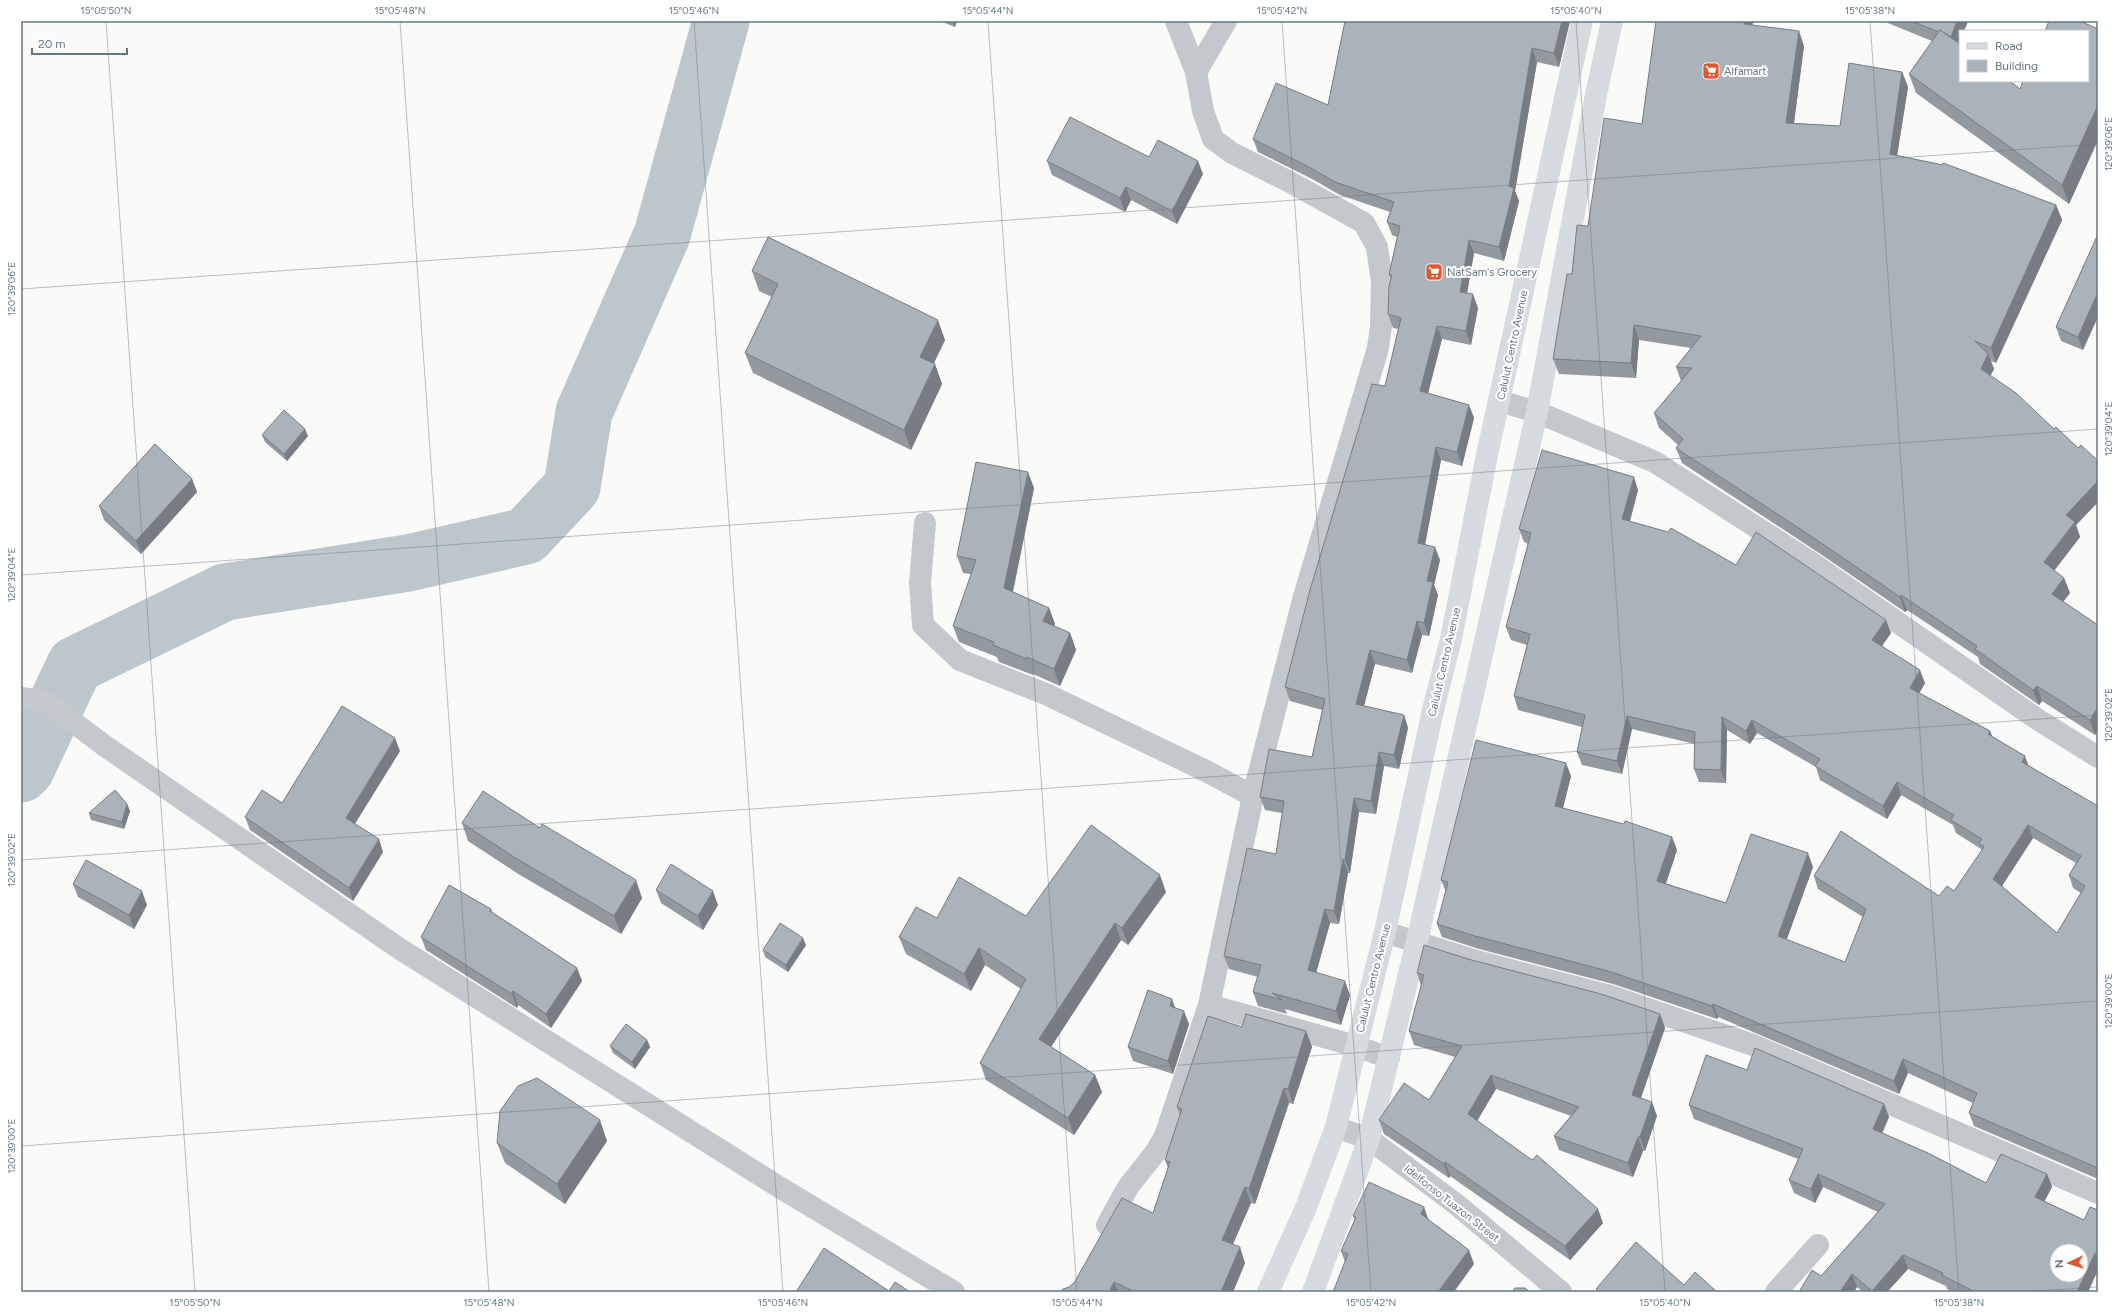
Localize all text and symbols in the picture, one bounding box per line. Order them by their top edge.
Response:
text: 15°05'50"N [81,4,131,17]
text: 15°05'48"N [374,4,426,17]
text: 15°05'46"N [669,4,719,17]
text: 15°05'44"N [962,4,1014,17]
text: 15°05'42"N [1257,4,1307,17]
text: 15°05'40"N [1550,4,1602,17]
text: 15°05'38"N [1845,4,1895,17]
scale bar [32,30,127,56]
legend [1959,30,2089,82]
text: 20 m [38,37,66,51]
text: Road [1995,39,2023,53]
text: Building [1995,59,2038,73]
supermarket icon: Alfamart [1701,61,1721,81]
place label: Alfamart [1724,65,1766,78]
text: 120°39'06"E [2102,117,2115,171]
text: 120°39'06"E [5,262,18,316]
supermarket icon: NatSam's Grocery [1424,262,1444,282]
place label: NatSam's Grocery [1447,266,1537,279]
street label: Calulut Centro Avenue [1495,289,1530,401]
text: 120°39'04"E [2102,402,2115,456]
text: 120°39'04"E [5,548,18,602]
street label: Calulut Centro Avenue [1426,606,1463,718]
text: 120°39'02"E [2102,688,2115,742]
text: 120°39'02"E [5,833,18,887]
street label: Calulut Centro Avenue [1354,922,1393,1034]
text: 120°39'00"E [2102,973,2115,1028]
text: 120°39'00"E [5,1118,18,1173]
street label: Idelfonso Tuazon Street [1401,1162,1502,1245]
north arrow [2049,1243,2089,1283]
text: N [2053,1259,2066,1268]
text: 15°05'50"N [170,1296,220,1309]
text: 15°05'48"N [463,1296,515,1309]
text: 15°05'46"N [758,1296,808,1309]
text: 15°05'44"N [1051,1296,1103,1309]
text: 15°05'42"N [1346,1296,1396,1309]
text: 15°05'40"N [1639,1296,1691,1309]
text: 15°05'38"N [1934,1296,1984,1309]

